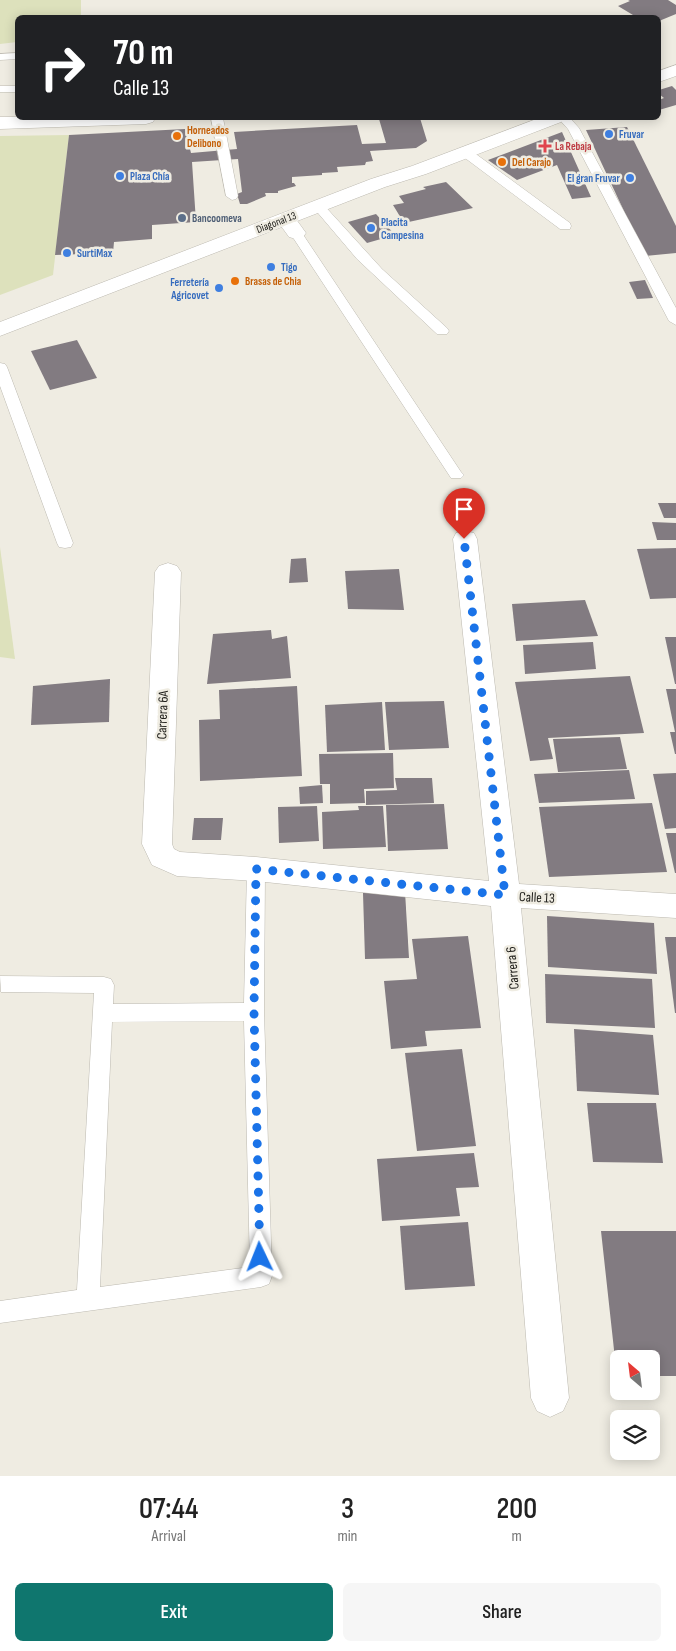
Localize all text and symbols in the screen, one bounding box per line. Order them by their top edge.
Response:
text: 70 m [113,32,173,75]
icon: right [30,35,95,100]
text: Calle 13 [113,75,169,102]
place label: Horneados Delibono [187,124,229,150]
marker: Fruvar [603,128,615,140]
place label: Fruvar [619,128,645,141]
marker: Horneados Delibono [171,130,183,142]
marker: La Rebaja [539,140,551,152]
place label: La Rebaja [555,140,592,153]
marker: Del Carajo [496,156,508,168]
place label: Del Carajo [512,156,551,169]
marker: Plaza Chía [114,170,126,182]
place label: Plaza Chía [130,170,170,183]
place label: El gran Fruvar [567,172,621,185]
marker: El gran Fruvar [624,172,636,184]
street label: Diagonal 13 [254,209,298,236]
marker: Bancoomeva [176,212,188,224]
place label: Bancoomeva [192,212,242,225]
place label: Placita Campesina [381,216,424,242]
marker: Placita Campesina [365,222,377,234]
marker: SurtiMax [61,247,73,259]
place label: SurtiMax [77,247,113,260]
marker: Tigo [265,261,277,273]
place label: Tigo [281,261,298,274]
marker: Brasas de Chia [229,275,241,287]
place label: Brasas de Chia [245,275,302,288]
place label: Ferretería Agricovet [170,276,209,302]
marker: Ferretería Agricovet [213,282,225,294]
pin [443,488,485,539]
icon: arrive [450,495,478,523]
street label: Carrera 6A [153,689,172,740]
street label: Calle 13 [519,888,555,907]
street label: Carrera 6 [502,946,523,990]
position arrow [233,1230,285,1282]
north arrow [610,1350,660,1400]
map controls [610,1350,660,1460]
button: layers [610,1410,660,1460]
text: 07:44 [139,1491,198,1527]
text: 3 [341,1491,354,1527]
text: 200 [496,1491,537,1527]
text: Arrival [151,1527,186,1546]
text: min [337,1527,357,1546]
text: m [512,1527,522,1546]
button: Exit [15,1583,333,1641]
button: Share [343,1583,661,1641]

